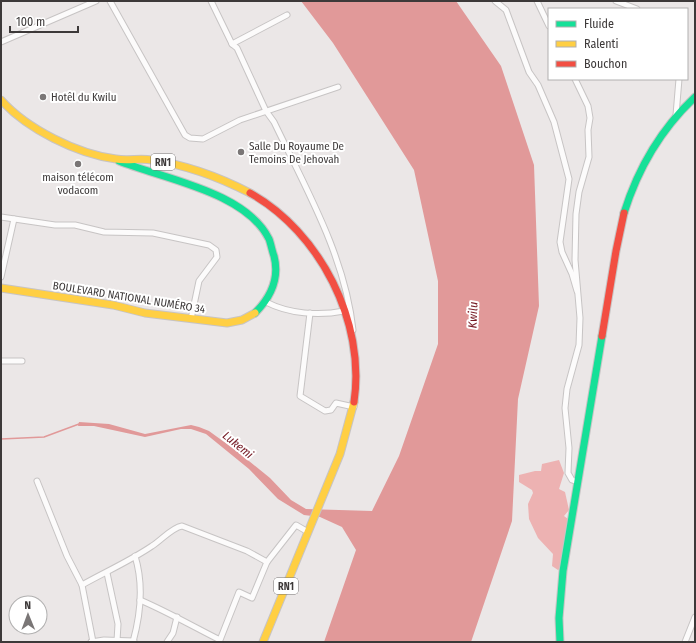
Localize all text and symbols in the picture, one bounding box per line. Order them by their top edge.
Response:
scale bar [10,8,78,34]
legend [548,8,688,80]
text: 100 m [16,15,45,29]
text: Fluide [584,17,614,31]
text: Ralenti [584,37,619,51]
text: Bouchon [584,57,627,71]
place label: Hotêl du Kwilu [51,91,116,104]
marker: Hotêl du Kwilu [38,92,48,102]
place label: Salle Du Royaume De Temoins De Jehovah [249,140,344,166]
marker: Salle Du Royaume De Temoins De Jehovah [236,147,246,157]
road number: RN1 [151,154,175,170]
marker: maison télécom vodacom [73,159,83,169]
place label: maison télécom vodacom [42,171,114,197]
street label: BOULEVARD NATIONAL NUMÉRO 34 [52,278,207,316]
water label: Kwilu [466,302,480,328]
water label: Lukemi [220,429,256,461]
road number: RN1 [274,578,298,594]
north arrow [8,595,48,635]
text: N [24,599,31,612]

